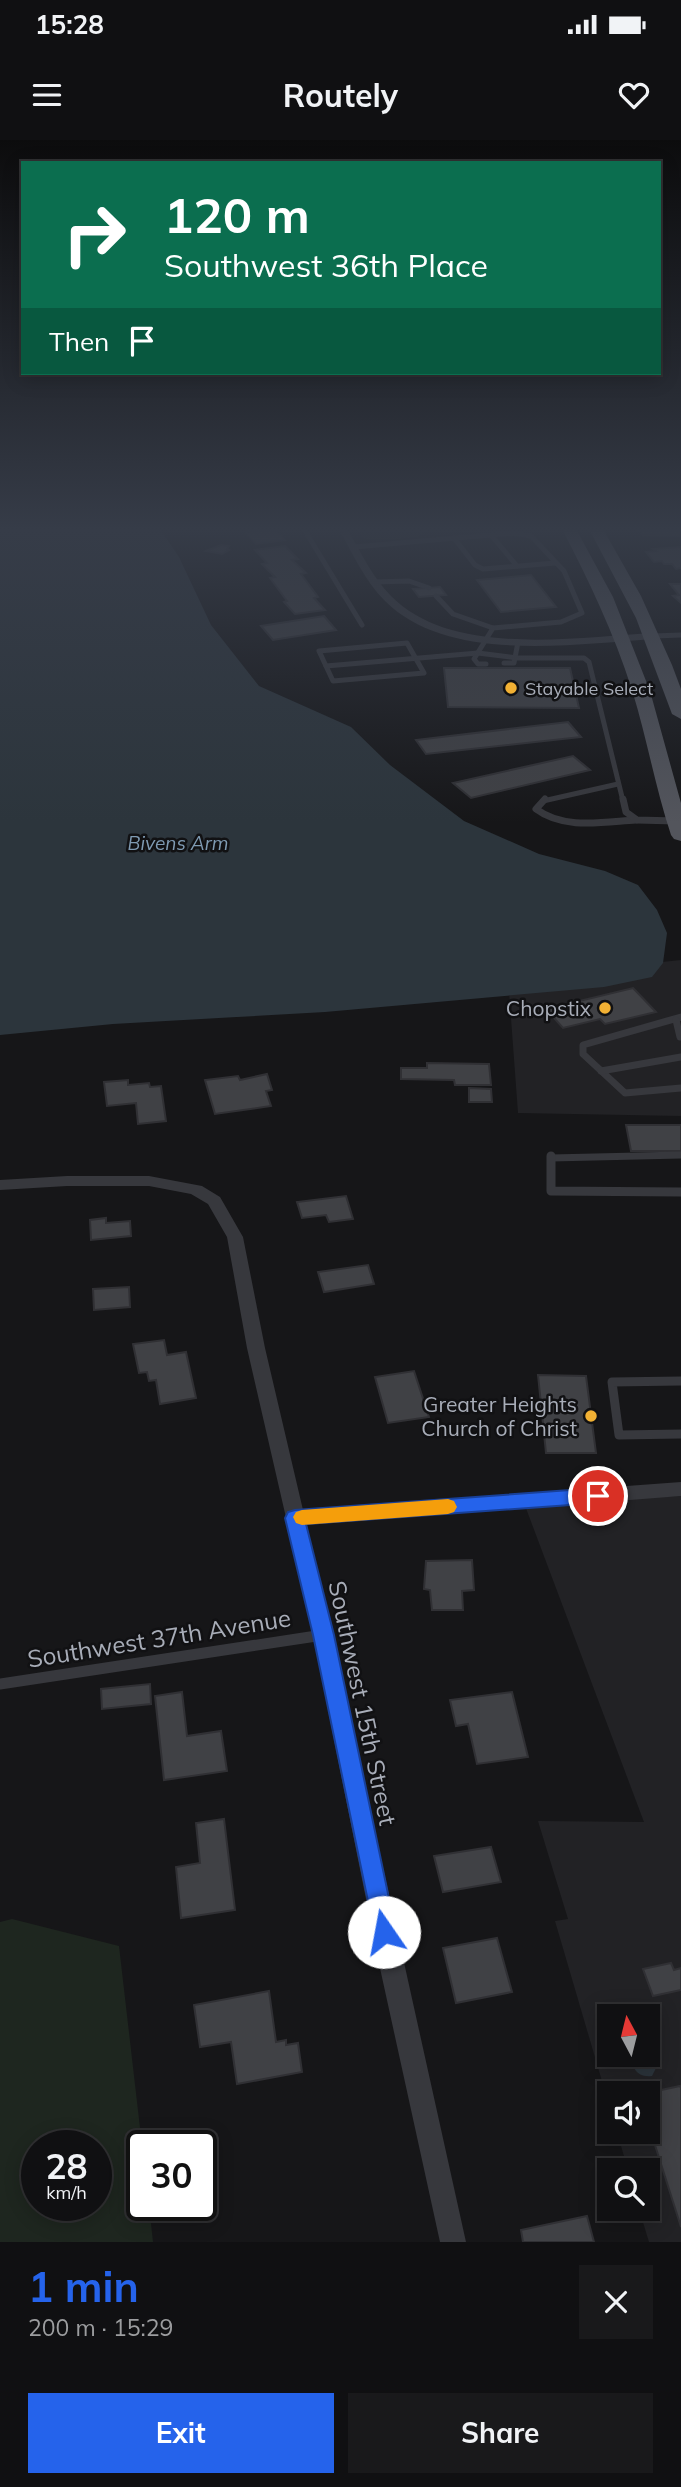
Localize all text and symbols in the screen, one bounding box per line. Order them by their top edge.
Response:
text: 15:28 [35,8,104,41]
text: Routely [283,75,398,115]
icon: menu [28,76,66,114]
icon: heart [615,76,653,114]
text: 120 m [164,184,310,245]
icon: right [49,189,140,280]
text: Southwest 36th Place [164,245,488,285]
icon: arrive [123,322,161,360]
text: Then [49,325,109,358]
place label: Stayable Select [525,677,653,700]
marker: Stayable Select [503,680,519,696]
water label: Bivens Arm [128,831,228,855]
place label: Chopstix [506,995,591,1021]
marker: Chopstix [597,1000,613,1016]
place label: Greater Heights Church of Christ [421,1391,577,1441]
marker: Greater Heights Church of Christ [583,1408,599,1424]
pin [568,1466,628,1526]
icon: arrive [579,1477,617,1515]
street label: Southwest 15th Street [322,1578,404,1828]
street label: Southwest 37th Avenue [25,1602,293,1674]
position arrow [347,1895,421,1969]
north arrow [597,2004,660,2067]
map controls [597,2004,660,2221]
button: sound [597,2081,660,2144]
speed limit sign: 30 [126,2130,217,2221]
text: 28 [45,2144,88,2188]
button: search [597,2158,660,2221]
text: km/h [46,2181,87,2204]
text: 1 min [28,2260,139,2313]
button: close [579,2265,653,2339]
text: 200 m · 15:29 [28,2313,173,2342]
button: Exit [28,2393,334,2473]
button: Share [348,2393,653,2473]

